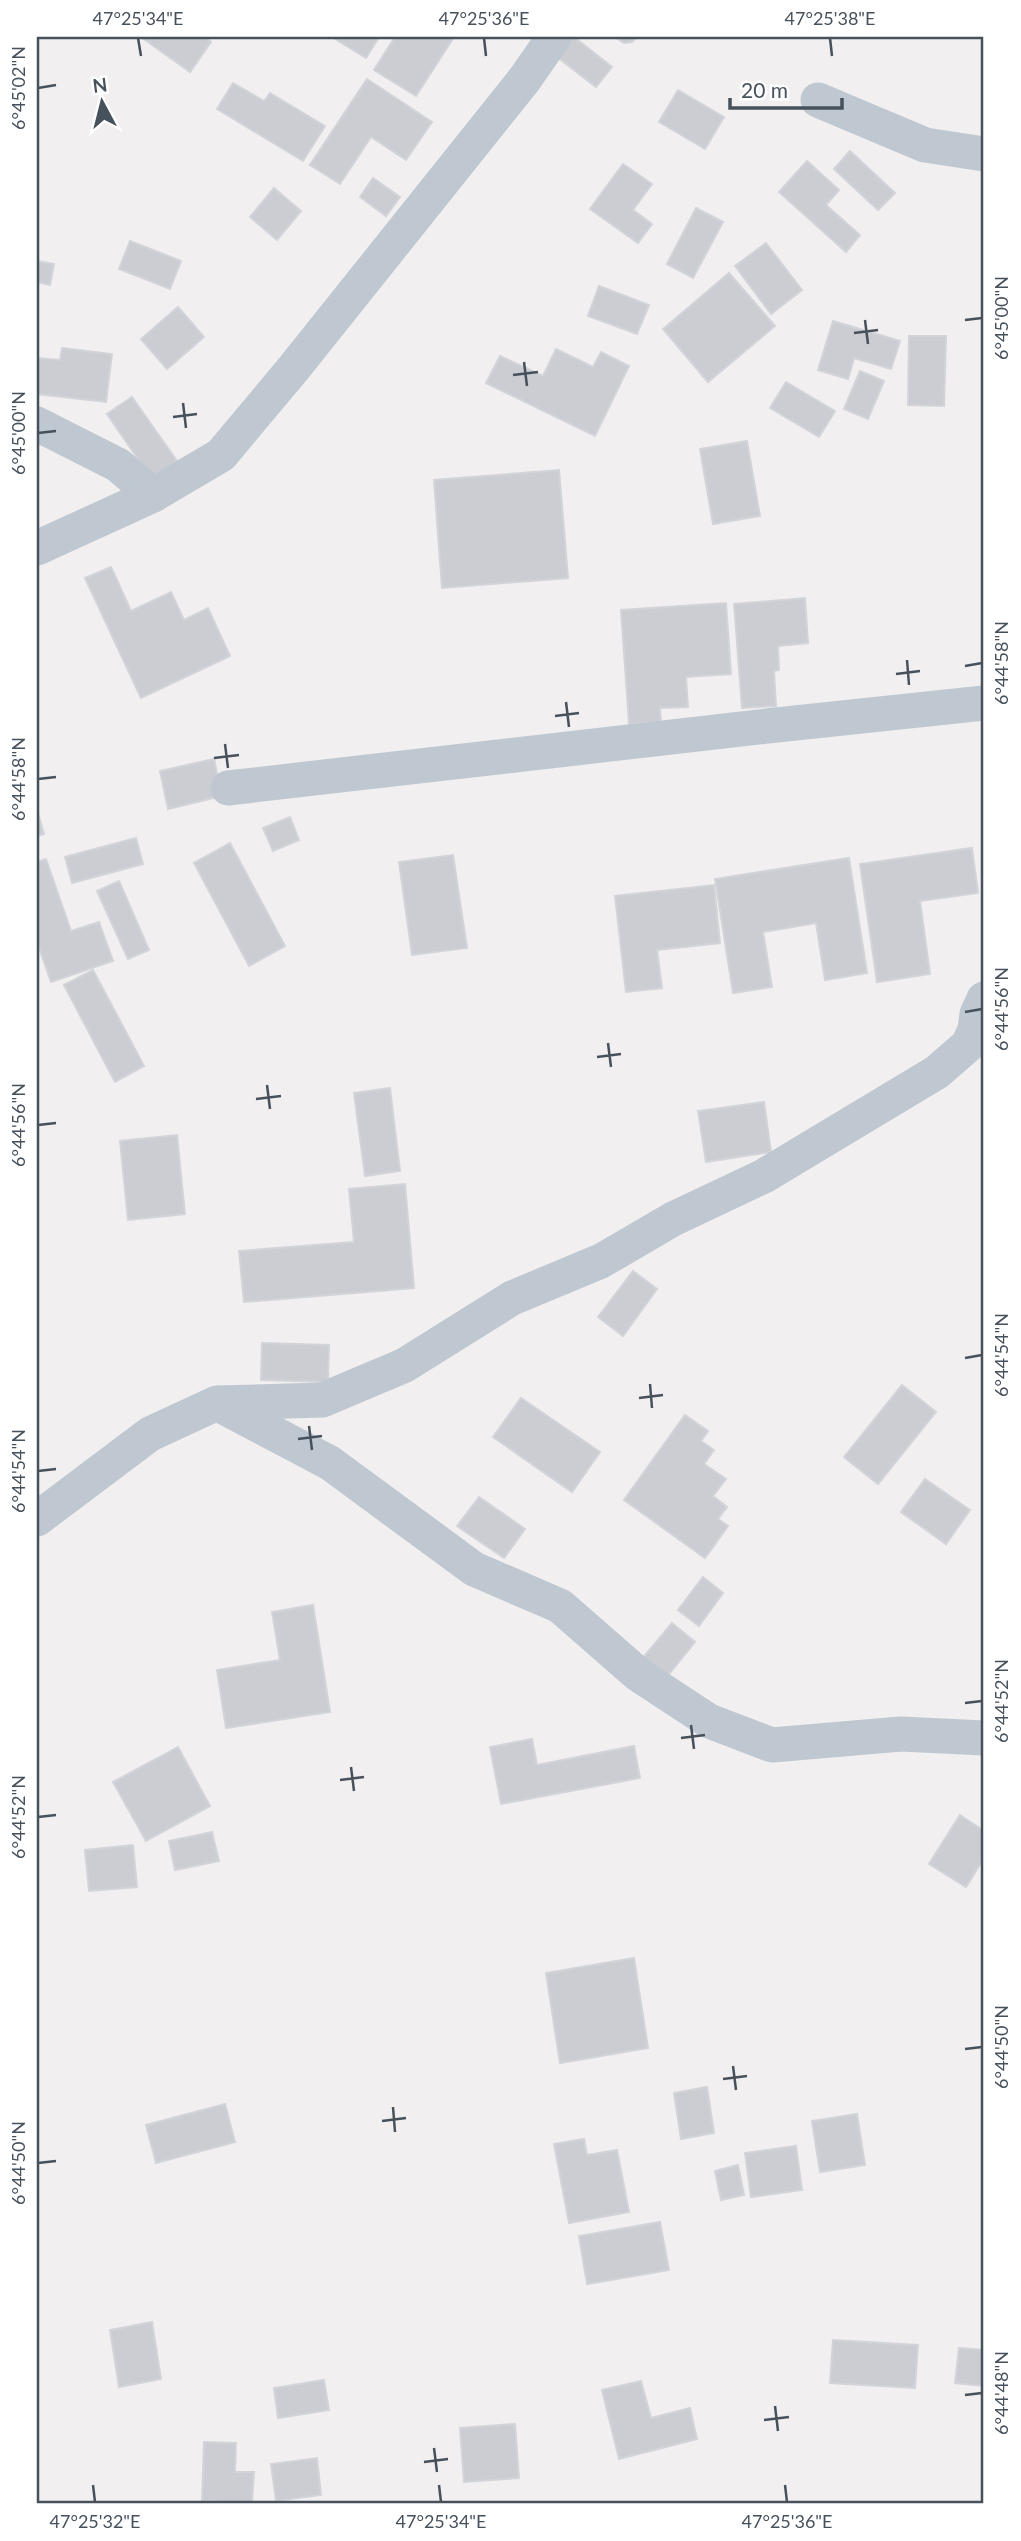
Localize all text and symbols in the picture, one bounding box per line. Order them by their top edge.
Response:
text: 47°25'34"E [93,7,183,29]
text: 47°25'36"E [439,7,529,29]
text: 47°25'38"E [785,7,875,29]
text: 6°45'02"N [7,46,29,130]
north arrow [66,66,136,136]
scale bar [730,66,842,110]
text: N [91,72,109,97]
text: 20 m [741,77,788,102]
text: 6°45'00"N [990,276,1012,360]
text: 6°45'00"N [7,391,29,475]
text: 6°44'58"N [990,621,1012,705]
text: 6°44'58"N [7,737,29,821]
text: 6°44'56"N [990,967,1012,1051]
text: 6°44'56"N [7,1083,29,1167]
text: 6°44'54"N [990,1313,1012,1397]
text: 6°44'54"N [7,1429,29,1513]
text: 6°44'52"N [990,1659,1012,1743]
text: 6°44'52"N [7,1775,29,1859]
text: 6°44'50"N [990,2005,1012,2089]
text: 6°44'50"N [7,2121,29,2205]
text: 6°44'48"N [990,2351,1012,2435]
text: 47°25'32"E [50,2510,140,2532]
text: 47°25'34"E [396,2510,486,2532]
text: 47°25'36"E [742,2510,832,2532]

